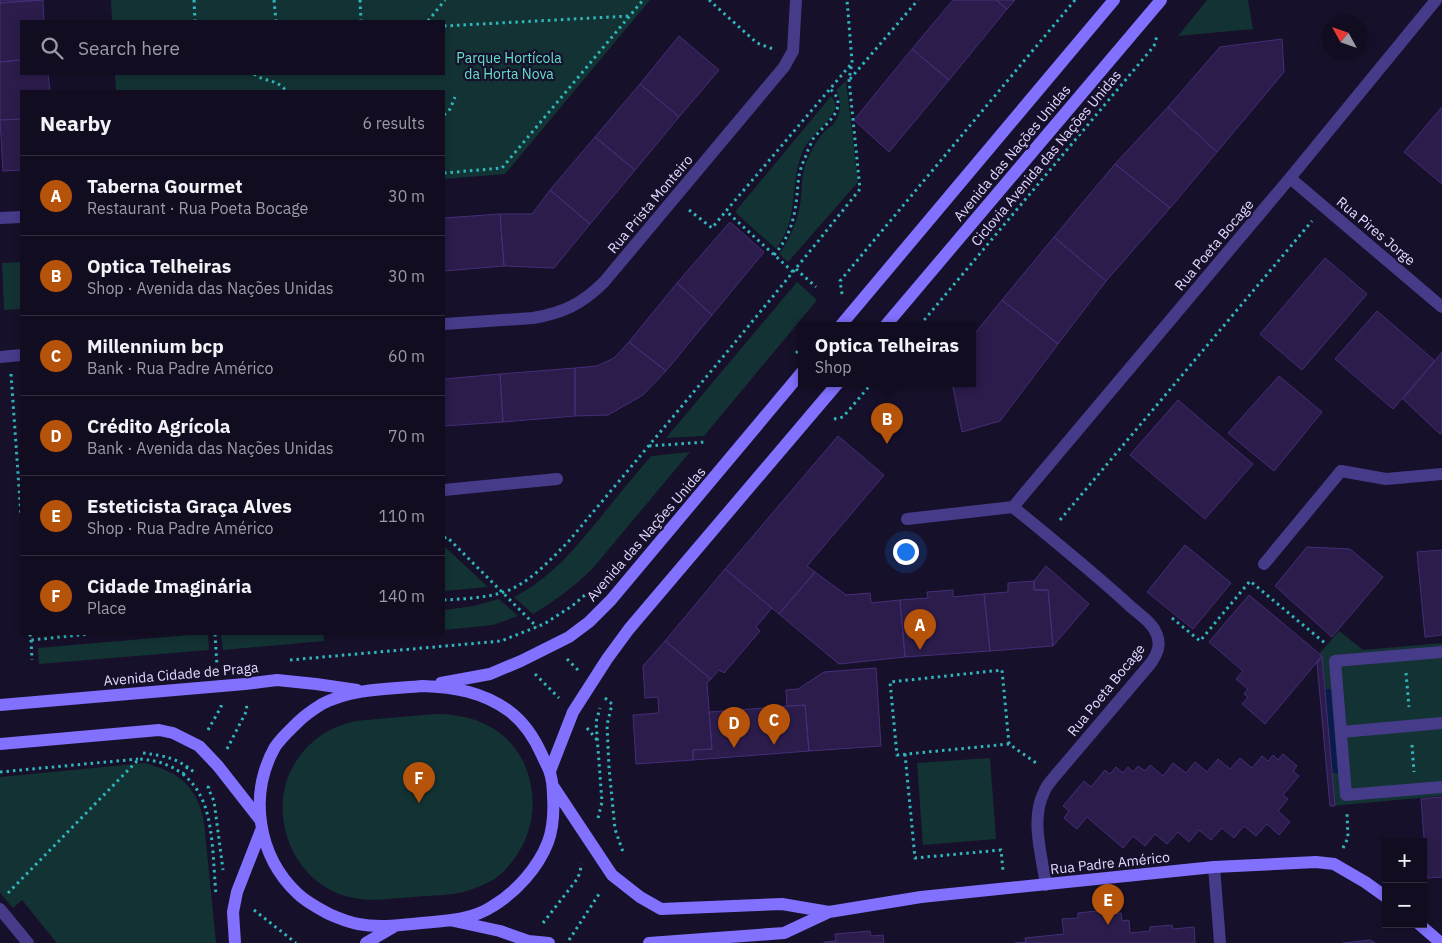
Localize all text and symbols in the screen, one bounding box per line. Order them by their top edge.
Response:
north arrow [1322,15,1367,60]
search box [20,20,445,75]
icon: search [38,34,66,62]
text: Search here [78,36,180,60]
park label: Parque Hortícola da Horta Nova [456,49,562,83]
street label: Ciclovia Avenida das Nações Unidas [967,66,1125,250]
street label: Avenida das Nações Unidas [950,81,1074,225]
text: Nearby [40,109,111,137]
text: 6 results [362,113,425,133]
street label: Rua Prista Monteiro [604,151,697,257]
text: Taberna Gourmet [87,174,242,198]
text: A [51,186,61,206]
text: 30 m [388,186,425,206]
street label: Rua Pires Jorge [1333,193,1419,269]
street label: Rua Poeta Bocage [1171,195,1258,294]
text: Restaurant · Rua Poeta Bocage [87,198,308,218]
text: Optica Telheiras [87,254,231,278]
text: B [51,266,61,286]
text: 30 m [388,266,425,286]
text: Shop · Avenida das Nações Unidas [87,278,334,298]
popup [798,322,976,387]
text: Optica Telheiras [815,333,959,357]
text: Millennium bcp [87,334,224,358]
text: C [51,346,61,366]
text: 60 m [388,346,425,366]
text: Shop [815,357,851,377]
text: Bank · Rua Padre Américo [87,358,273,378]
pin: B [871,403,903,444]
text: Crédito Agrícola [87,414,231,438]
text: D [50,426,62,446]
text: 70 m [388,426,425,446]
text: Bank · Avenida das Nações Unidas [87,438,334,458]
street label: Avenida das Nações Unidas [583,463,710,605]
text: Esteticista Graça Alves [87,494,292,518]
text: E [51,506,61,526]
text: 110 m [378,506,425,526]
text: Shop · Rua Padre Américo [87,518,274,538]
your location [893,539,919,565]
text: Cidade Imaginária [87,574,252,598]
text: F [51,586,61,606]
text: 140 m [378,586,425,606]
text: Place [87,598,126,618]
pin: A [904,609,936,650]
street label: Rua Poeta Bocage [1063,640,1149,740]
street label: Avenida Cidade de Praga [103,658,260,690]
pin: C [758,704,790,745]
pin: D [718,707,750,748]
pin: F [403,762,435,803]
map controls [1382,838,1427,928]
button: + [1382,838,1427,883]
street label: Rua Padre Américo [1049,848,1171,878]
button: − [1382,883,1427,928]
pin: E [1092,884,1124,925]

